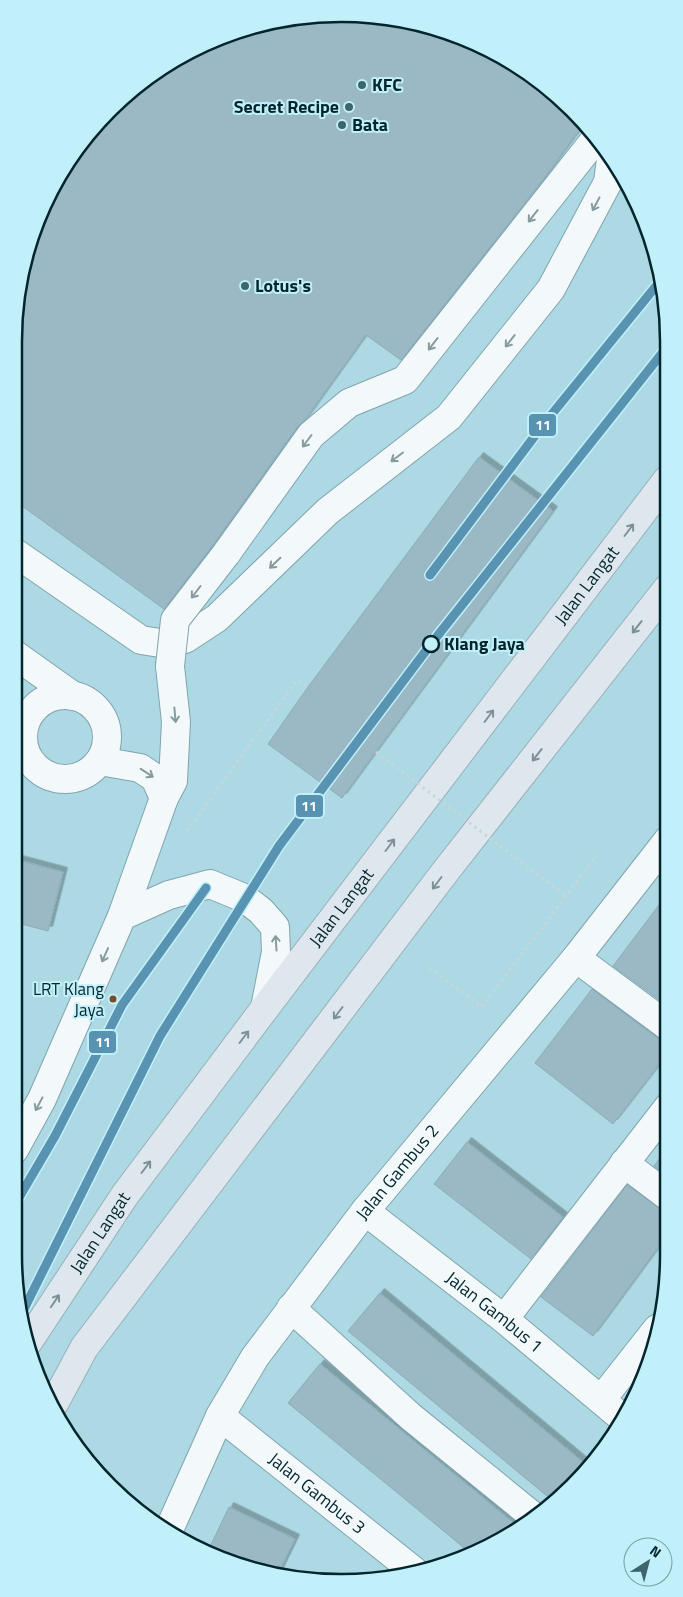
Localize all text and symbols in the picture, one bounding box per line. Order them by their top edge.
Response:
place label: KFC [372,71,402,98]
marker: KFC [356,79,368,91]
place label: Secret Recipe [234,93,339,120]
marker: Secret Recipe [343,101,355,113]
place label: Bata [352,111,388,138]
marker: Bata [336,119,348,131]
one-way arrow [591,197,601,211]
one-way arrow [528,209,539,222]
place label: Lotus's [255,272,311,299]
marker: Lotus's [239,280,251,292]
one-way arrow [504,334,515,347]
one-way arrow [427,337,438,350]
line badge: 11 [528,413,557,437]
text: 11 [535,414,551,435]
one-way arrow [302,434,312,448]
one-way arrow [391,451,404,462]
one-way arrow [624,523,634,537]
street label: Jalan Langat [548,539,626,630]
one-way arrow [268,557,281,569]
one-way arrow [191,586,202,599]
one-way arrow [632,621,643,634]
place label: Klang Jaya [444,630,525,657]
marker: Klang Jaya [422,635,440,653]
one-way arrow [170,706,180,722]
one-way arrow [483,710,494,723]
one-way arrow [531,748,542,761]
one-way arrow [139,768,153,778]
line badge: 11 [295,794,324,818]
text: 11 [301,795,317,816]
one-way arrow [385,839,396,852]
street label: Jalan Langat [302,862,380,952]
one-way arrow [431,876,442,889]
one-way arrow [271,936,280,952]
one-way arrow [99,947,109,962]
place label: LRT Klang Jaya [33,976,104,1023]
marker: LRT Klang Jaya [108,994,118,1004]
one-way arrow [333,1006,344,1019]
line badge: 11 [88,1030,117,1054]
text: 11 [95,1031,111,1052]
one-way arrow [238,1031,249,1044]
one-way arrow [34,1096,43,1111]
street label: Jalan Gambus 2 [349,1118,445,1226]
one-way arrow [141,1161,152,1174]
street label: Jalan Langat [63,1186,137,1279]
street label: Jalan Gambus 1 [440,1264,549,1359]
one-way arrow [50,1295,60,1309]
street label: Jalan Gambus 3 [263,1446,372,1540]
north arrow [623,1537,673,1587]
text: N [646,1540,666,1562]

